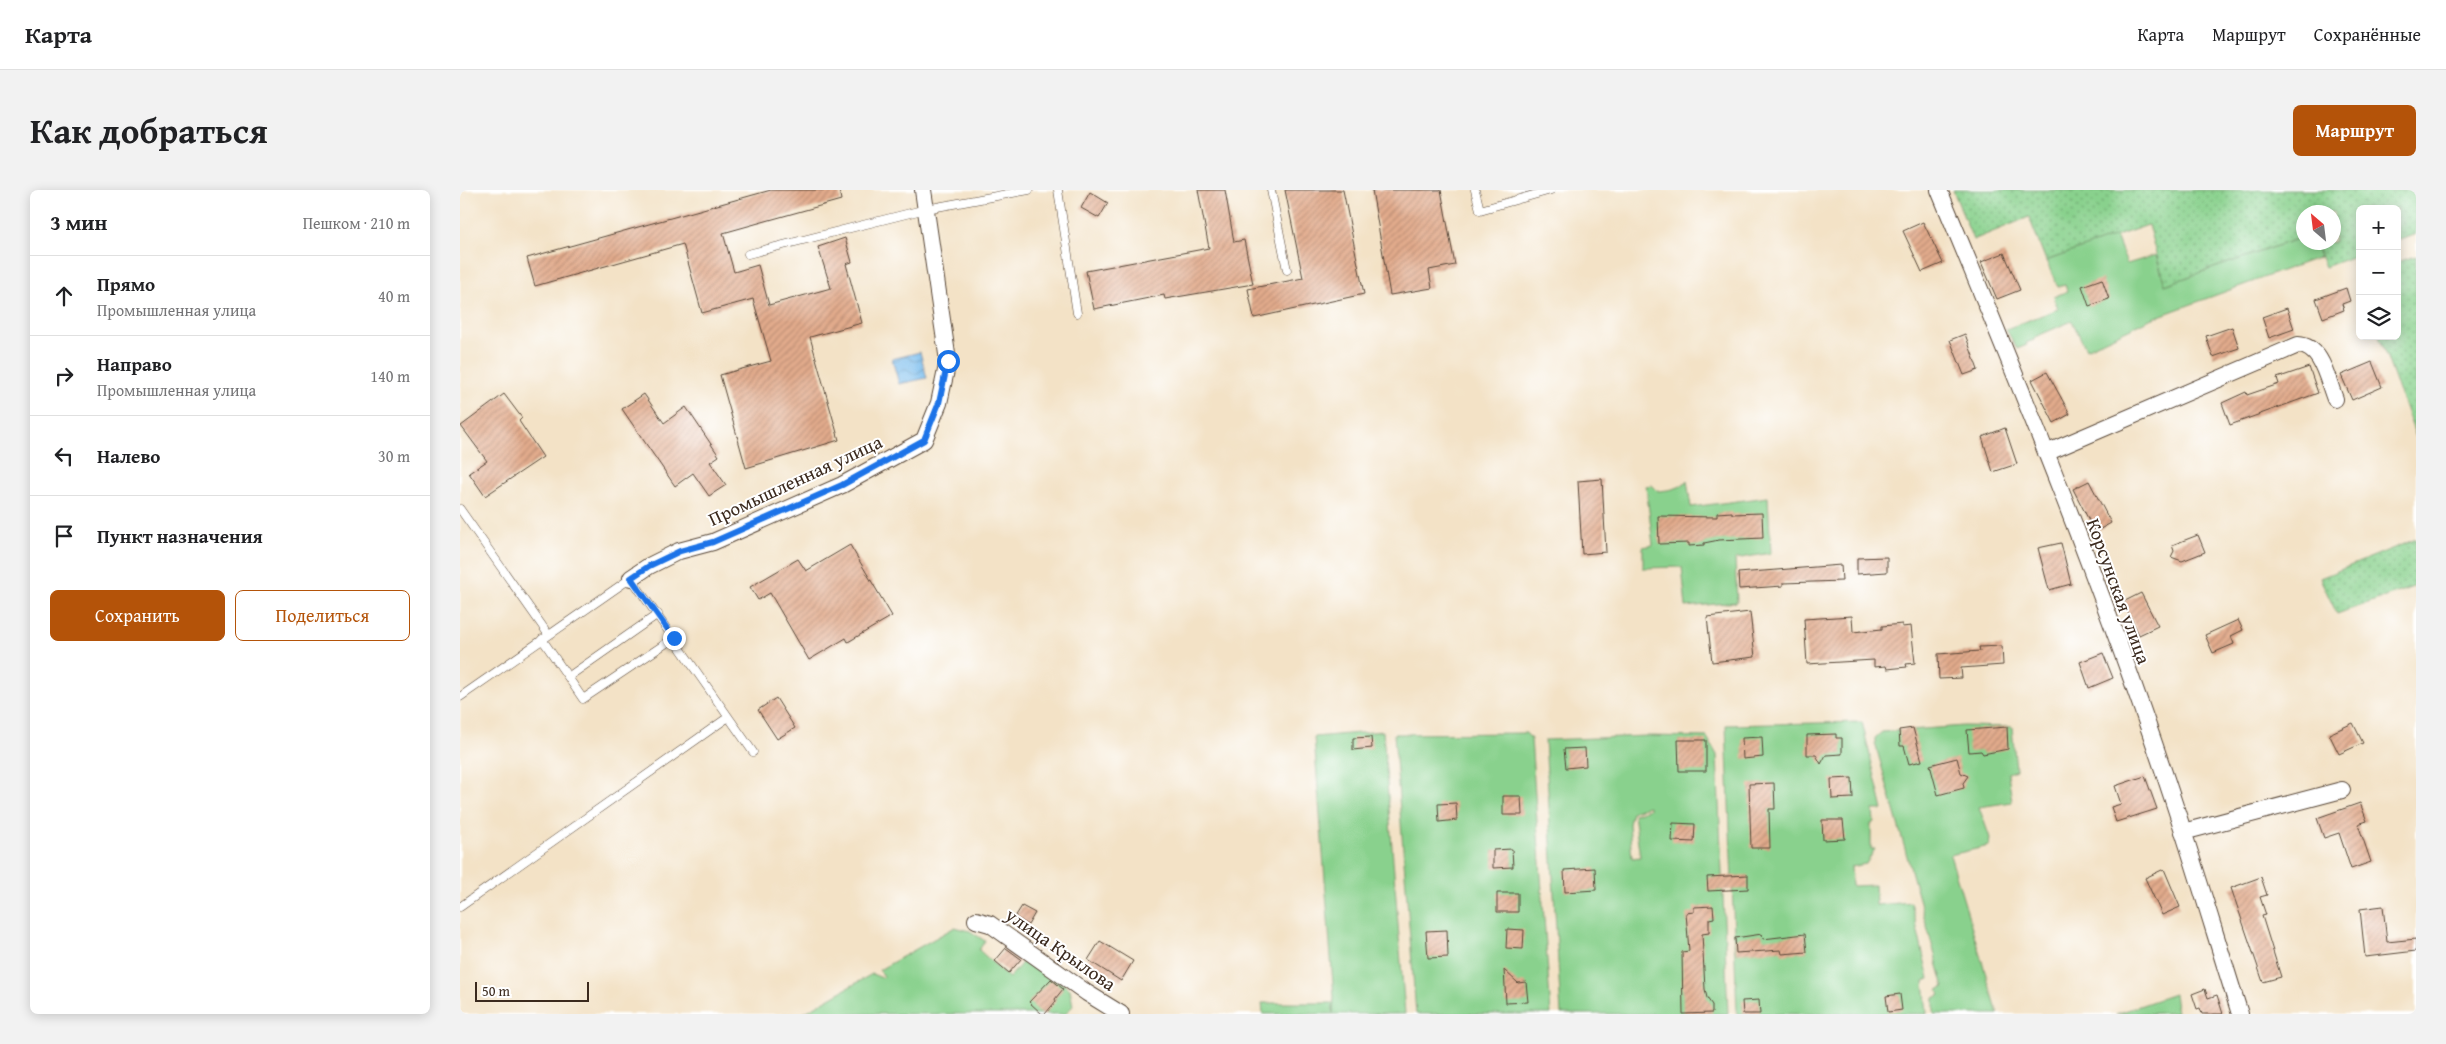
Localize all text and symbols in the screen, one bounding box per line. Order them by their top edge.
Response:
text: Карта [25,17,92,52]
text: Карта [2138,21,2184,48]
text: Маршрут [2212,21,2286,48]
text: Сохранённые [2314,21,2421,48]
text: Как добраться [30,105,268,156]
button: Маршрут [2293,105,2416,156]
north arrow [2296,205,2341,250]
map controls [2356,205,2401,340]
button: + [2356,205,2401,250]
text: 3 мин [50,207,107,238]
text: Пешком · 210 m [303,211,410,235]
button: − [2356,250,2401,295]
text: Прямо [97,270,155,298]
icon: ahead [50,282,78,310]
text: 40 m [378,284,410,308]
button: layers [2356,295,2401,340]
text: Промышленная улица [97,298,256,322]
text: Направо [97,350,172,378]
route start [937,350,960,373]
icon: right [50,362,78,390]
text: 140 m [370,364,410,388]
text: Промышленная улица [97,378,256,402]
street label: Промышленная улица [703,427,887,533]
icon: left [50,442,78,470]
text: Налево [97,442,160,470]
text: 30 m [378,444,410,468]
street label: Корсунская улица [2080,514,2158,668]
icon: arrive [50,522,78,550]
text: Пункт назначения [97,522,263,550]
button: Сохранить [50,590,225,641]
button: Поделиться [235,590,410,641]
route end [663,627,686,650]
street label: улица Крылова [999,900,1122,998]
scale bar [475,979,589,1002]
text: 50 m [482,981,510,1001]

